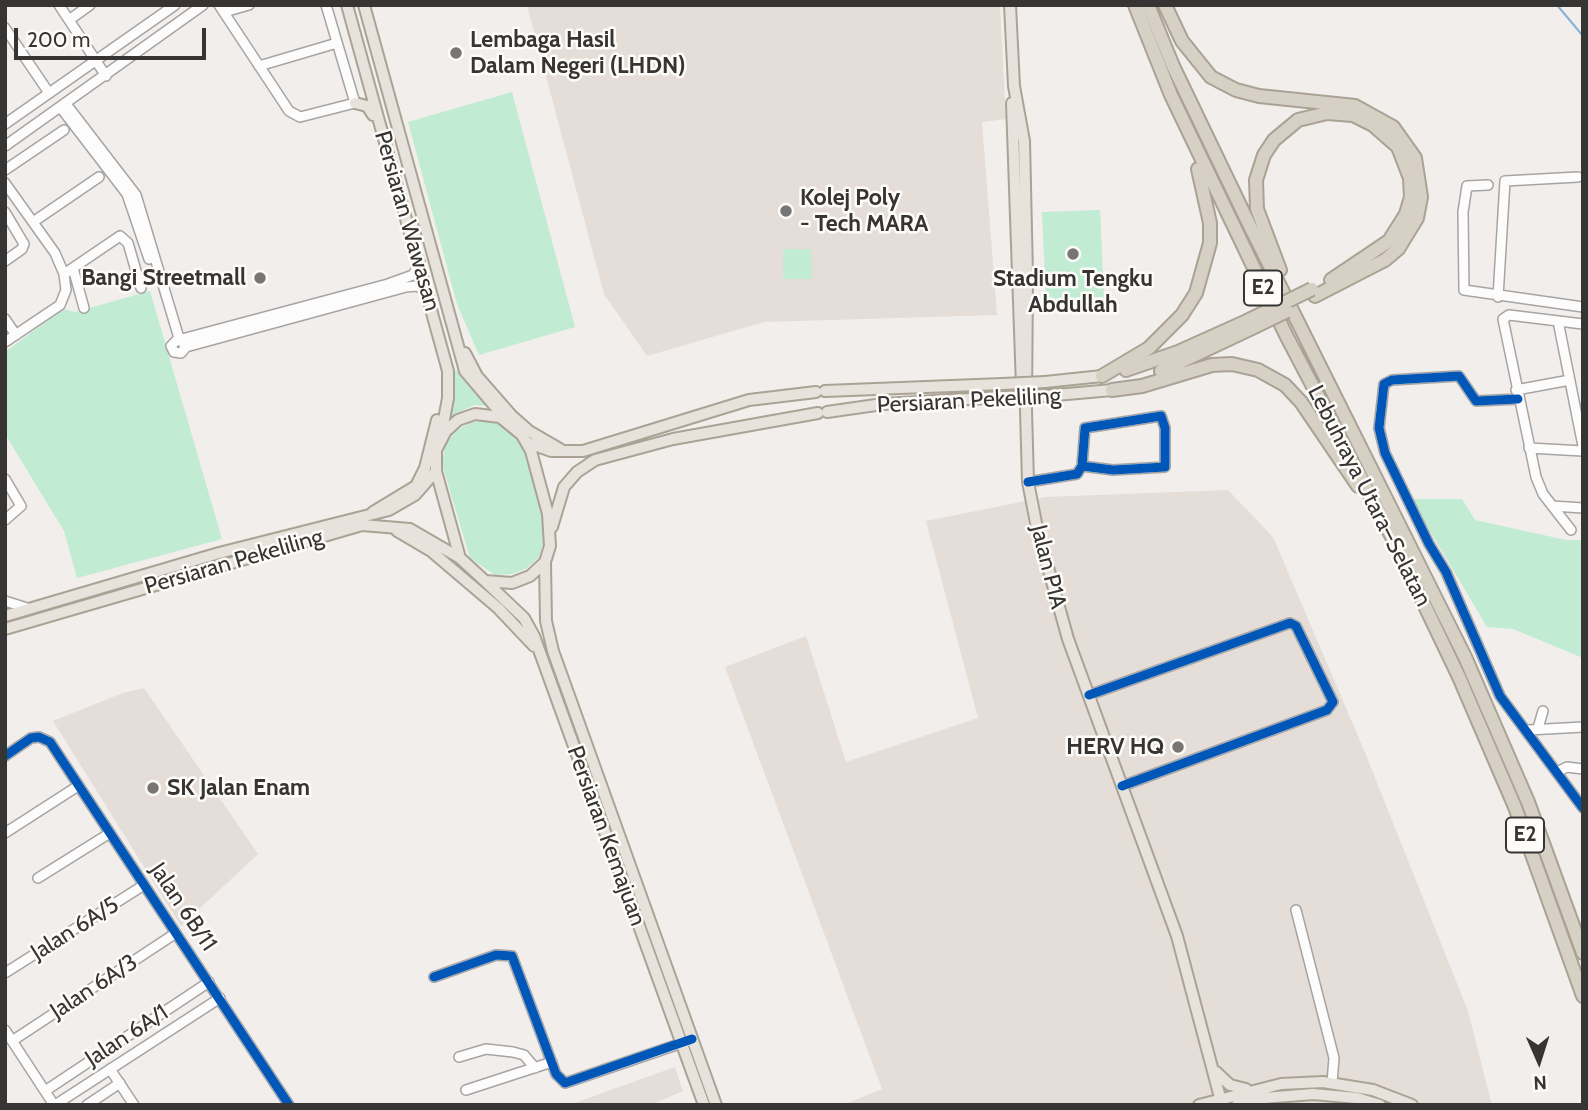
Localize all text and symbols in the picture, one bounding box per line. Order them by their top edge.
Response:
scale bar [18,14,210,58]
place label: Lembaga Hasil Dalam Negeri (LHDN) [470,26,686,80]
text: 200 m [27,27,90,52]
marker: Lembaga Hasil Dalam Negeri (LHDN) [448,45,464,61]
street label: Persiaran Wawasan [368,128,446,314]
place label: Kolej Poly - Tech MARA [800,184,928,238]
marker: Kolej Poly - Tech MARA [778,203,794,219]
marker: Stadium Tengku Abdullah [1065,246,1081,262]
place label: Bangi Streetmall [81,264,246,292]
place label: Stadium Tengku Abdullah [993,265,1153,319]
marker: Bangi Streetmall [252,270,268,286]
road number: E2 [1244,270,1282,306]
street label: Lebuhraya Utara–Selatan [1301,381,1437,611]
street label: Persiaran Pekeliling [876,382,1062,420]
street label: Jalan P1A [1024,522,1072,612]
street label: Persiaran Pekeliling [141,523,327,601]
place label: HERV HQ [1066,733,1164,761]
marker: HERV HQ [1170,739,1186,755]
street label: Persiaran Kemajuan [561,742,651,930]
place label: SK Jalan Enam [167,774,310,802]
marker: SK Jalan Enam [145,780,161,796]
road number: E2 [1506,818,1544,852]
street label: Jalan 6B/11 [143,858,223,956]
street label: Jalan 6A/5 [26,891,124,967]
street label: Jalan 6A/3 [45,949,143,1025]
street label: Jalan 6A/1 [80,999,174,1073]
north arrow [1504,1026,1574,1096]
text: N [1533,1071,1547,1094]

